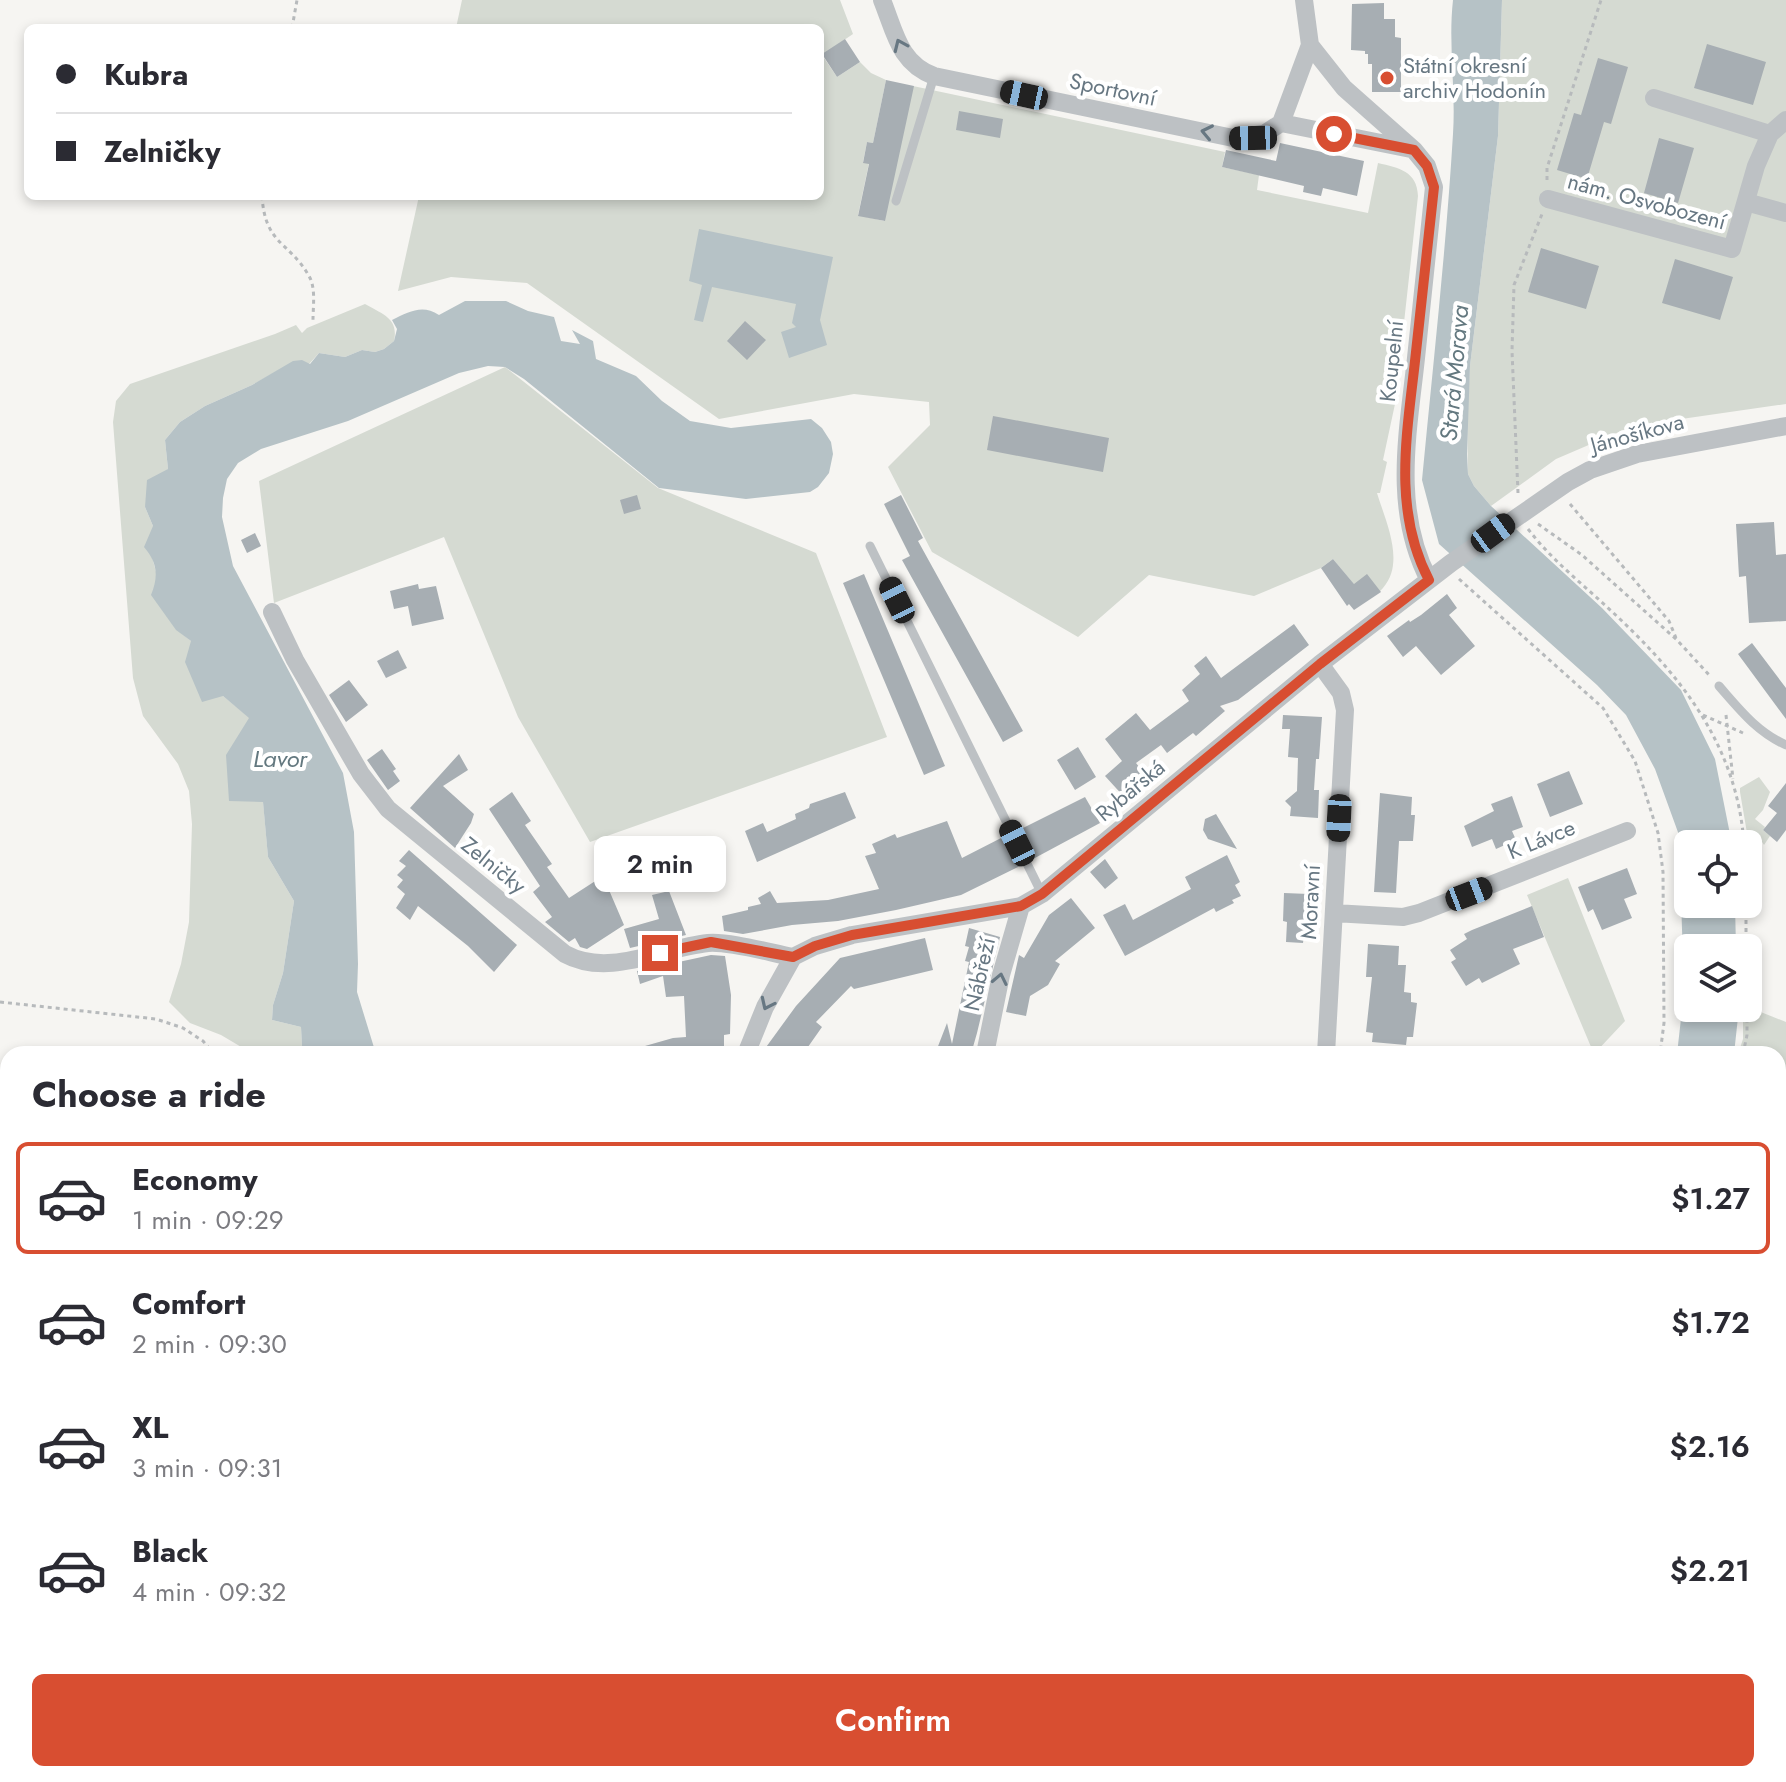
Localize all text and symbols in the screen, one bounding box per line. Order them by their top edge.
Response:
one-way arrow [894,39,910,53]
place label: Státní okresní archiv Hodonín [1403,49,1546,106]
text: Kubra [104,53,188,96]
street label: Sportovní [1067,64,1161,114]
marker: Státní okresní archiv Hodonín [1378,69,1396,87]
car [998,78,1050,112]
route start [1316,116,1352,152]
one-way arrow [1200,125,1214,142]
car [1229,126,1277,150]
text: Zelničky [104,130,221,173]
street label: nám. Osvobození [1564,164,1731,238]
water label: Stará Morava [1431,304,1477,442]
street label: Koupelní [1371,318,1411,403]
street label: Jánošíkova [1584,405,1687,462]
car [1467,509,1519,557]
car [876,573,918,627]
water label: Lavor [253,741,309,776]
street label: Rybářská [1088,751,1172,829]
car [1326,793,1352,843]
street label: K Lávce [1502,811,1580,867]
car [996,816,1038,870]
street label: Zelničky [455,829,534,901]
map controls [1674,830,1762,1022]
button: locate [1674,830,1762,918]
callout: 2 min [594,837,726,893]
text: 2 min [627,845,693,883]
street label: Moravní [1292,863,1328,940]
car [1442,874,1496,914]
street label: Nábřeží [955,933,1003,1014]
button: layers [1674,934,1762,1022]
route end [642,935,678,971]
one-way arrow [991,973,1008,987]
one-way arrow [761,996,777,1011]
text: Choose a ride [32,1068,266,1120]
text: Economy [132,1158,258,1201]
icon: car [36,1162,108,1234]
text: $1.27 [1671,1177,1750,1220]
text: 1 min · 09:29 [132,1201,284,1239]
text: Comfort [132,1282,245,1325]
icon: car [36,1286,108,1358]
text: $1.72 [1671,1301,1750,1344]
text: 2 min · 09:30 [132,1325,287,1363]
text: XL [132,1406,168,1449]
icon: car [36,1410,108,1482]
text: $2.16 [1669,1425,1750,1468]
text: 3 min · 09:31 [132,1449,282,1487]
text: Black [132,1530,208,1573]
icon: car [36,1534,108,1606]
text: $2.21 [1670,1549,1750,1592]
text: 4 min · 09:32 [132,1573,286,1611]
button: Confirm [32,1674,1754,1766]

